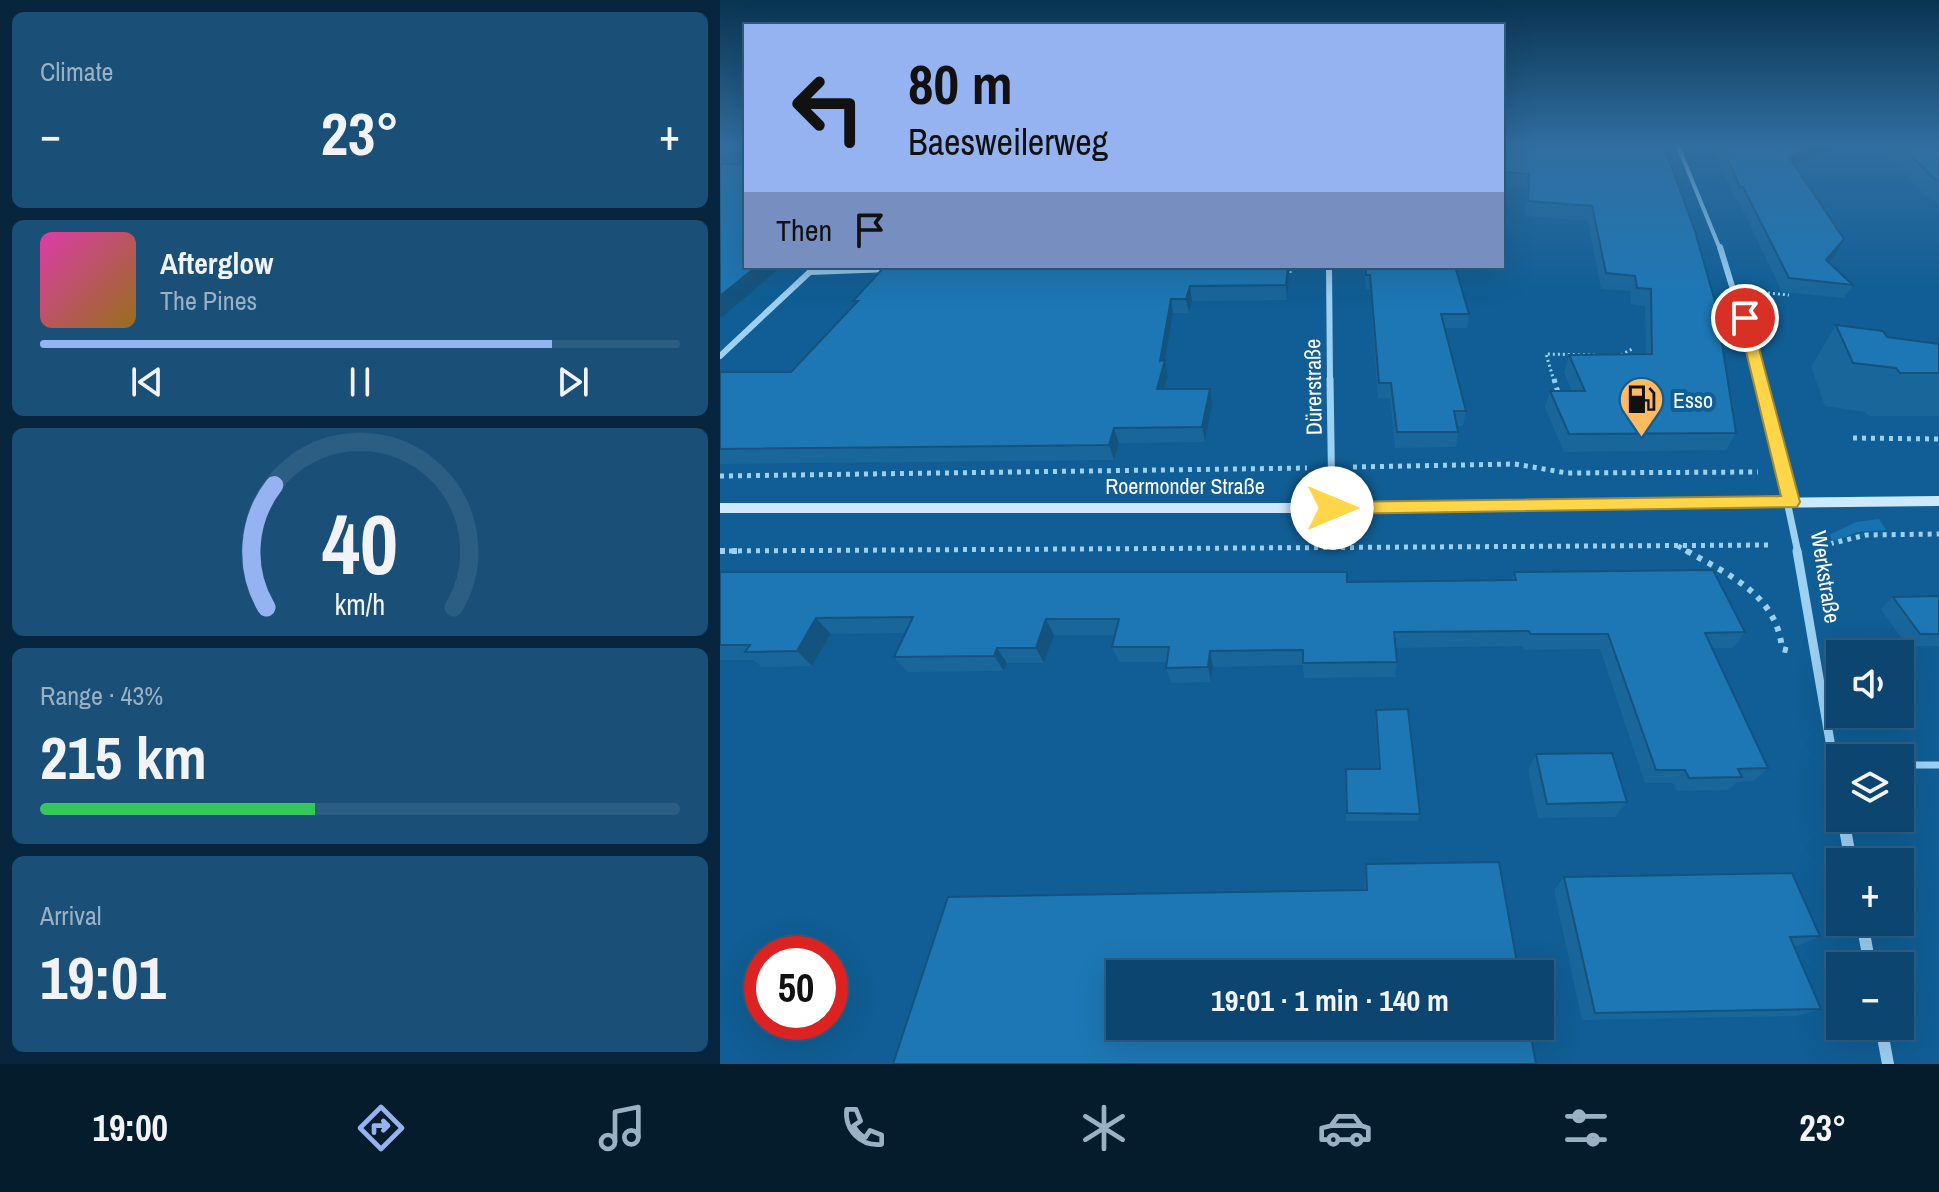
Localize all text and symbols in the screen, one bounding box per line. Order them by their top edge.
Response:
text: 80 m [908,46,1013,121]
text: Climate [40,54,113,89]
icon: left [776,56,880,160]
text: 23° [321,93,399,174]
text: − [40,104,61,164]
text: + [659,104,680,164]
text: Baesweilerweg [908,118,1108,166]
icon: arrive [848,208,892,252]
text: Then [776,210,832,250]
text: Afterglow [160,243,273,283]
text: The Pines [160,283,257,318]
pin [1711,284,1779,352]
icon: arrive [1723,296,1767,340]
street label: Dürerstraße [1297,339,1329,435]
icon: previous [125,360,169,404]
icon: pause [338,360,382,404]
icon: next [551,360,595,404]
fuel station icon: Esso [1618,376,1666,439]
place label: Esso [1673,385,1713,415]
position arrow [1290,466,1374,550]
street label: Roermonder Straße [1105,471,1265,501]
text: 40 [322,488,398,600]
street label: Werkstraße [1804,529,1848,625]
text: km/h [335,585,385,624]
map controls [1826,640,1914,1040]
button: sound [1826,640,1914,728]
text: Range · 43% [40,678,163,713]
text: 215 km [40,717,207,798]
button: layers [1826,744,1914,832]
button: + [1826,848,1914,936]
text: Arrival [40,898,102,933]
speed limit sign: 50 [744,936,848,1040]
text: 19:01 [40,937,166,1018]
button: − [1826,952,1914,1040]
text: 19:01 · 1 min · 140 m [1211,980,1449,1020]
icon: directions [353,1100,409,1156]
icon: music [594,1100,650,1156]
icon: phone [835,1100,891,1156]
icon: climate [1076,1100,1132,1156]
icon: car [1317,1100,1373,1156]
icon: filters [1558,1100,1614,1156]
text: 19:00 [93,1104,168,1152]
text: 23° [1799,1104,1846,1152]

